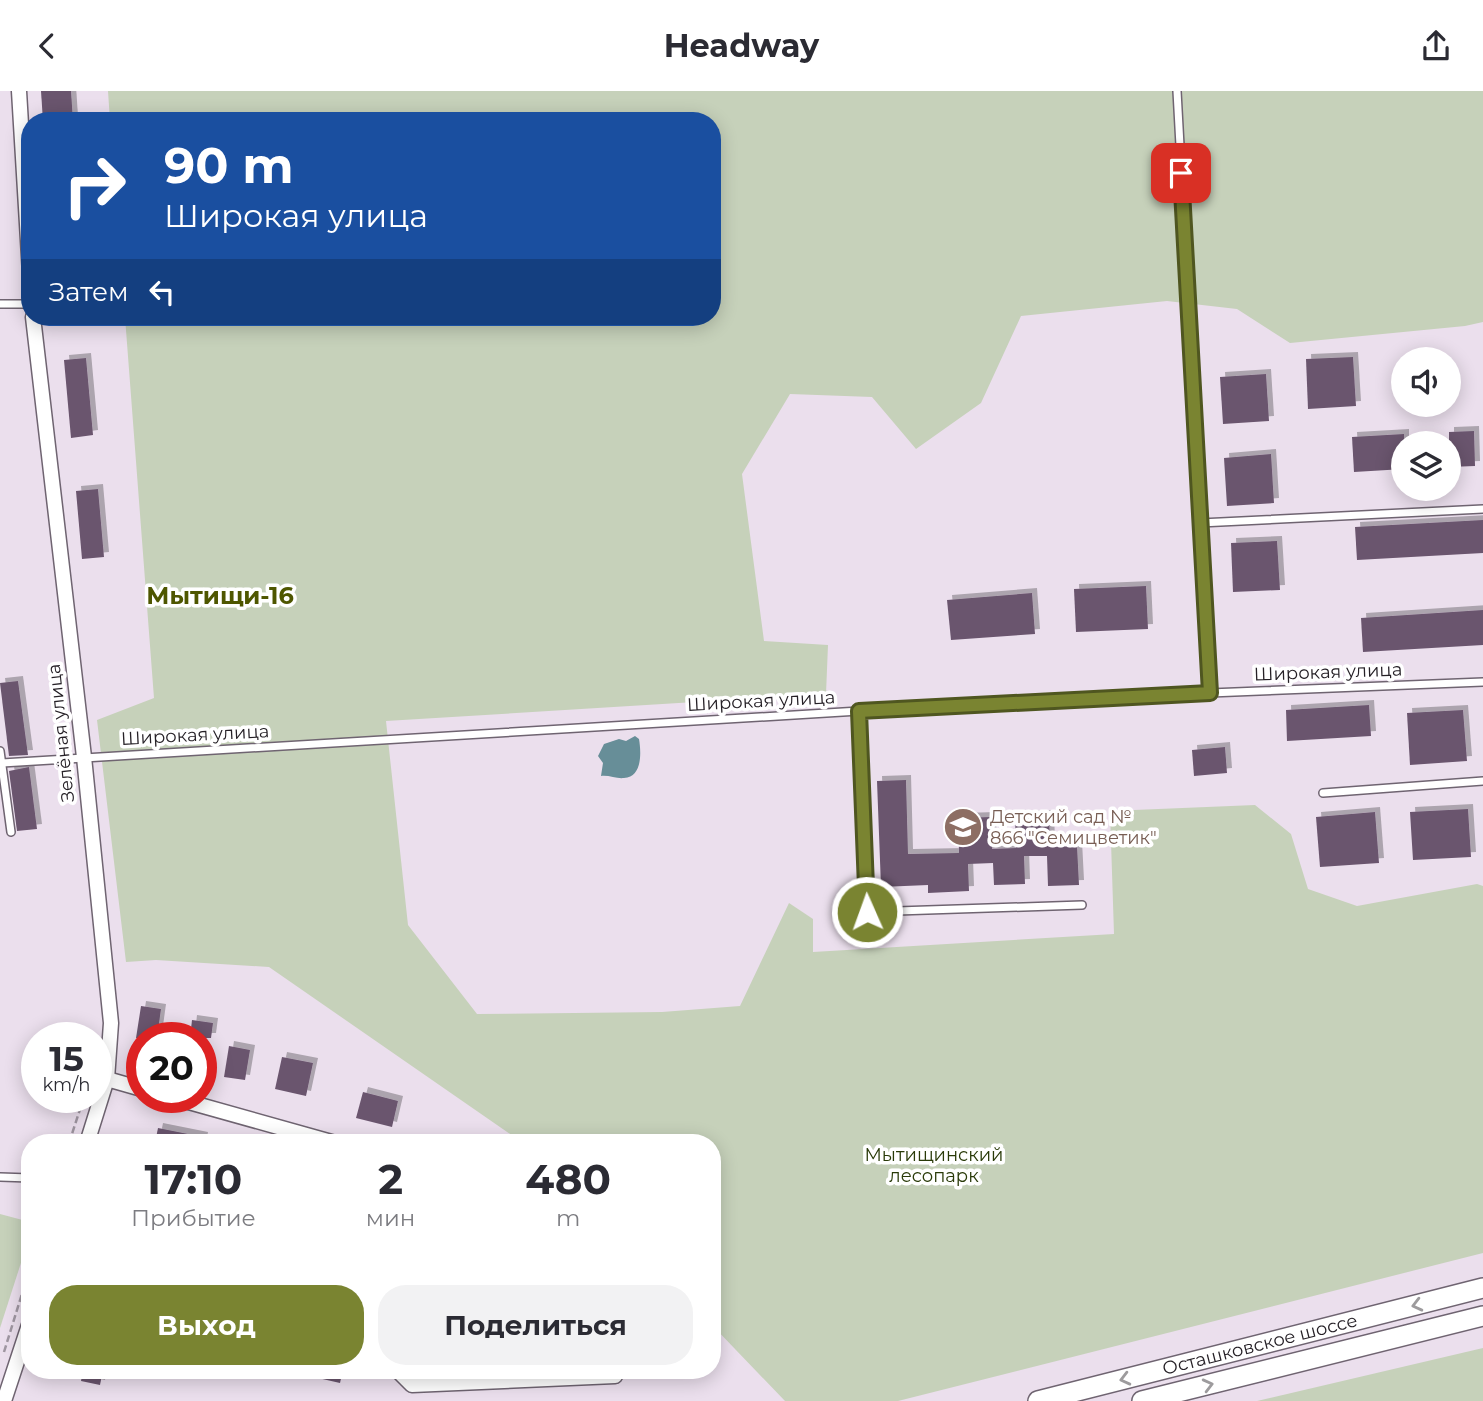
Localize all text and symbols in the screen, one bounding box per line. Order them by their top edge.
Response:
text: Headway [664,26,819,65]
icon: back [28,27,66,65]
icon: share [1417,27,1455,65]
text: 90 m [164,136,294,195]
icon: right [49,140,140,231]
pin [1151,143,1211,203]
icon: arrive [1162,154,1200,192]
text: Широкая улица [164,196,428,235]
icon: left [143,273,181,311]
text: Затем [49,276,129,308]
map controls [1391,347,1461,501]
button: sound [1391,347,1461,417]
button: layers [1391,431,1461,501]
district label: Мытищи-16 [146,581,294,610]
street label: Широкая улица [1253,658,1403,686]
street label: Зелёная улица [43,663,79,803]
street label: Широкая улица [686,686,836,716]
street label: Широкая улица [120,720,270,750]
school or university icon: Детский сад № 866 "Семицветик" [942,806,984,848]
place label: Детский сад № 866 "Семицветик" [990,806,1157,849]
position arrow [830,875,904,949]
speed limit sign: 20 [126,1022,217,1113]
text: 15 [49,1037,84,1080]
text: km/h [42,1074,91,1096]
park label: Мытищинский лесопарк [865,1144,1003,1187]
text: 17:10 [145,1153,242,1205]
text: 2 [378,1153,403,1205]
text: 480 [525,1153,611,1205]
text: Прибытие [131,1204,256,1232]
text: мин [366,1204,415,1232]
text: m [556,1204,580,1232]
button: Выход [49,1285,364,1365]
button: Поделиться [378,1285,693,1365]
one-way arrow [1411,1297,1423,1311]
street label: Осташковское шоссе [1160,1309,1360,1380]
one-way arrow [1119,1371,1131,1385]
one-way arrow [1202,1378,1214,1393]

